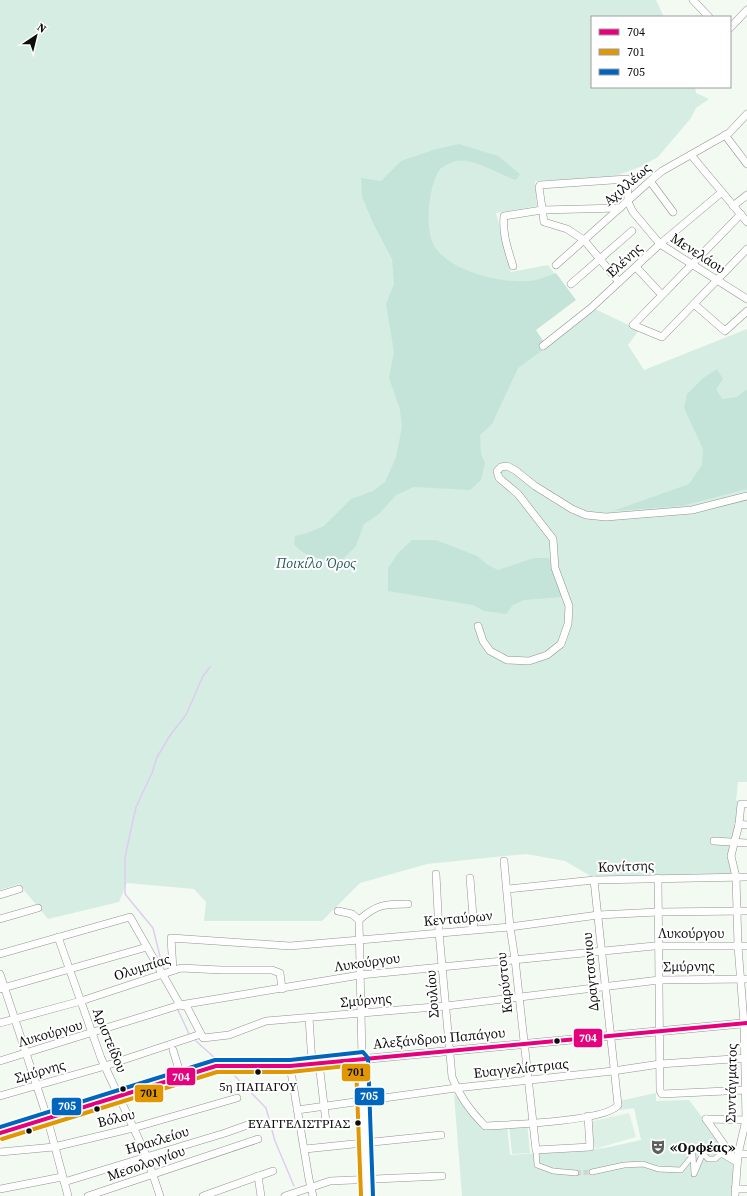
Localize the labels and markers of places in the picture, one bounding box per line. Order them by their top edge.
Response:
unlabelled marker [552,1036,562,1046]
marker: 5η ΠΑΠΑΓΟΥ [253,1067,263,1077]
place label: 5η ΠΑΠΑΓΟΥ [219,1078,298,1095]
unlabelled marker [118,1084,128,1094]
unlabelled marker [92,1104,102,1114]
place label: ΕΥΑΓΓΕΛΙΣΤΡΙΑΣ [248,1115,350,1132]
marker: ΕΥΑΓΓΕΛΙΣΤΡΙΑΣ [353,1118,363,1128]
unlabelled marker [24,1126,34,1136]
place label: «Ορφέας» [670,1137,736,1157]
theatre icon: «Ορφέας» [649,1138,667,1156]

